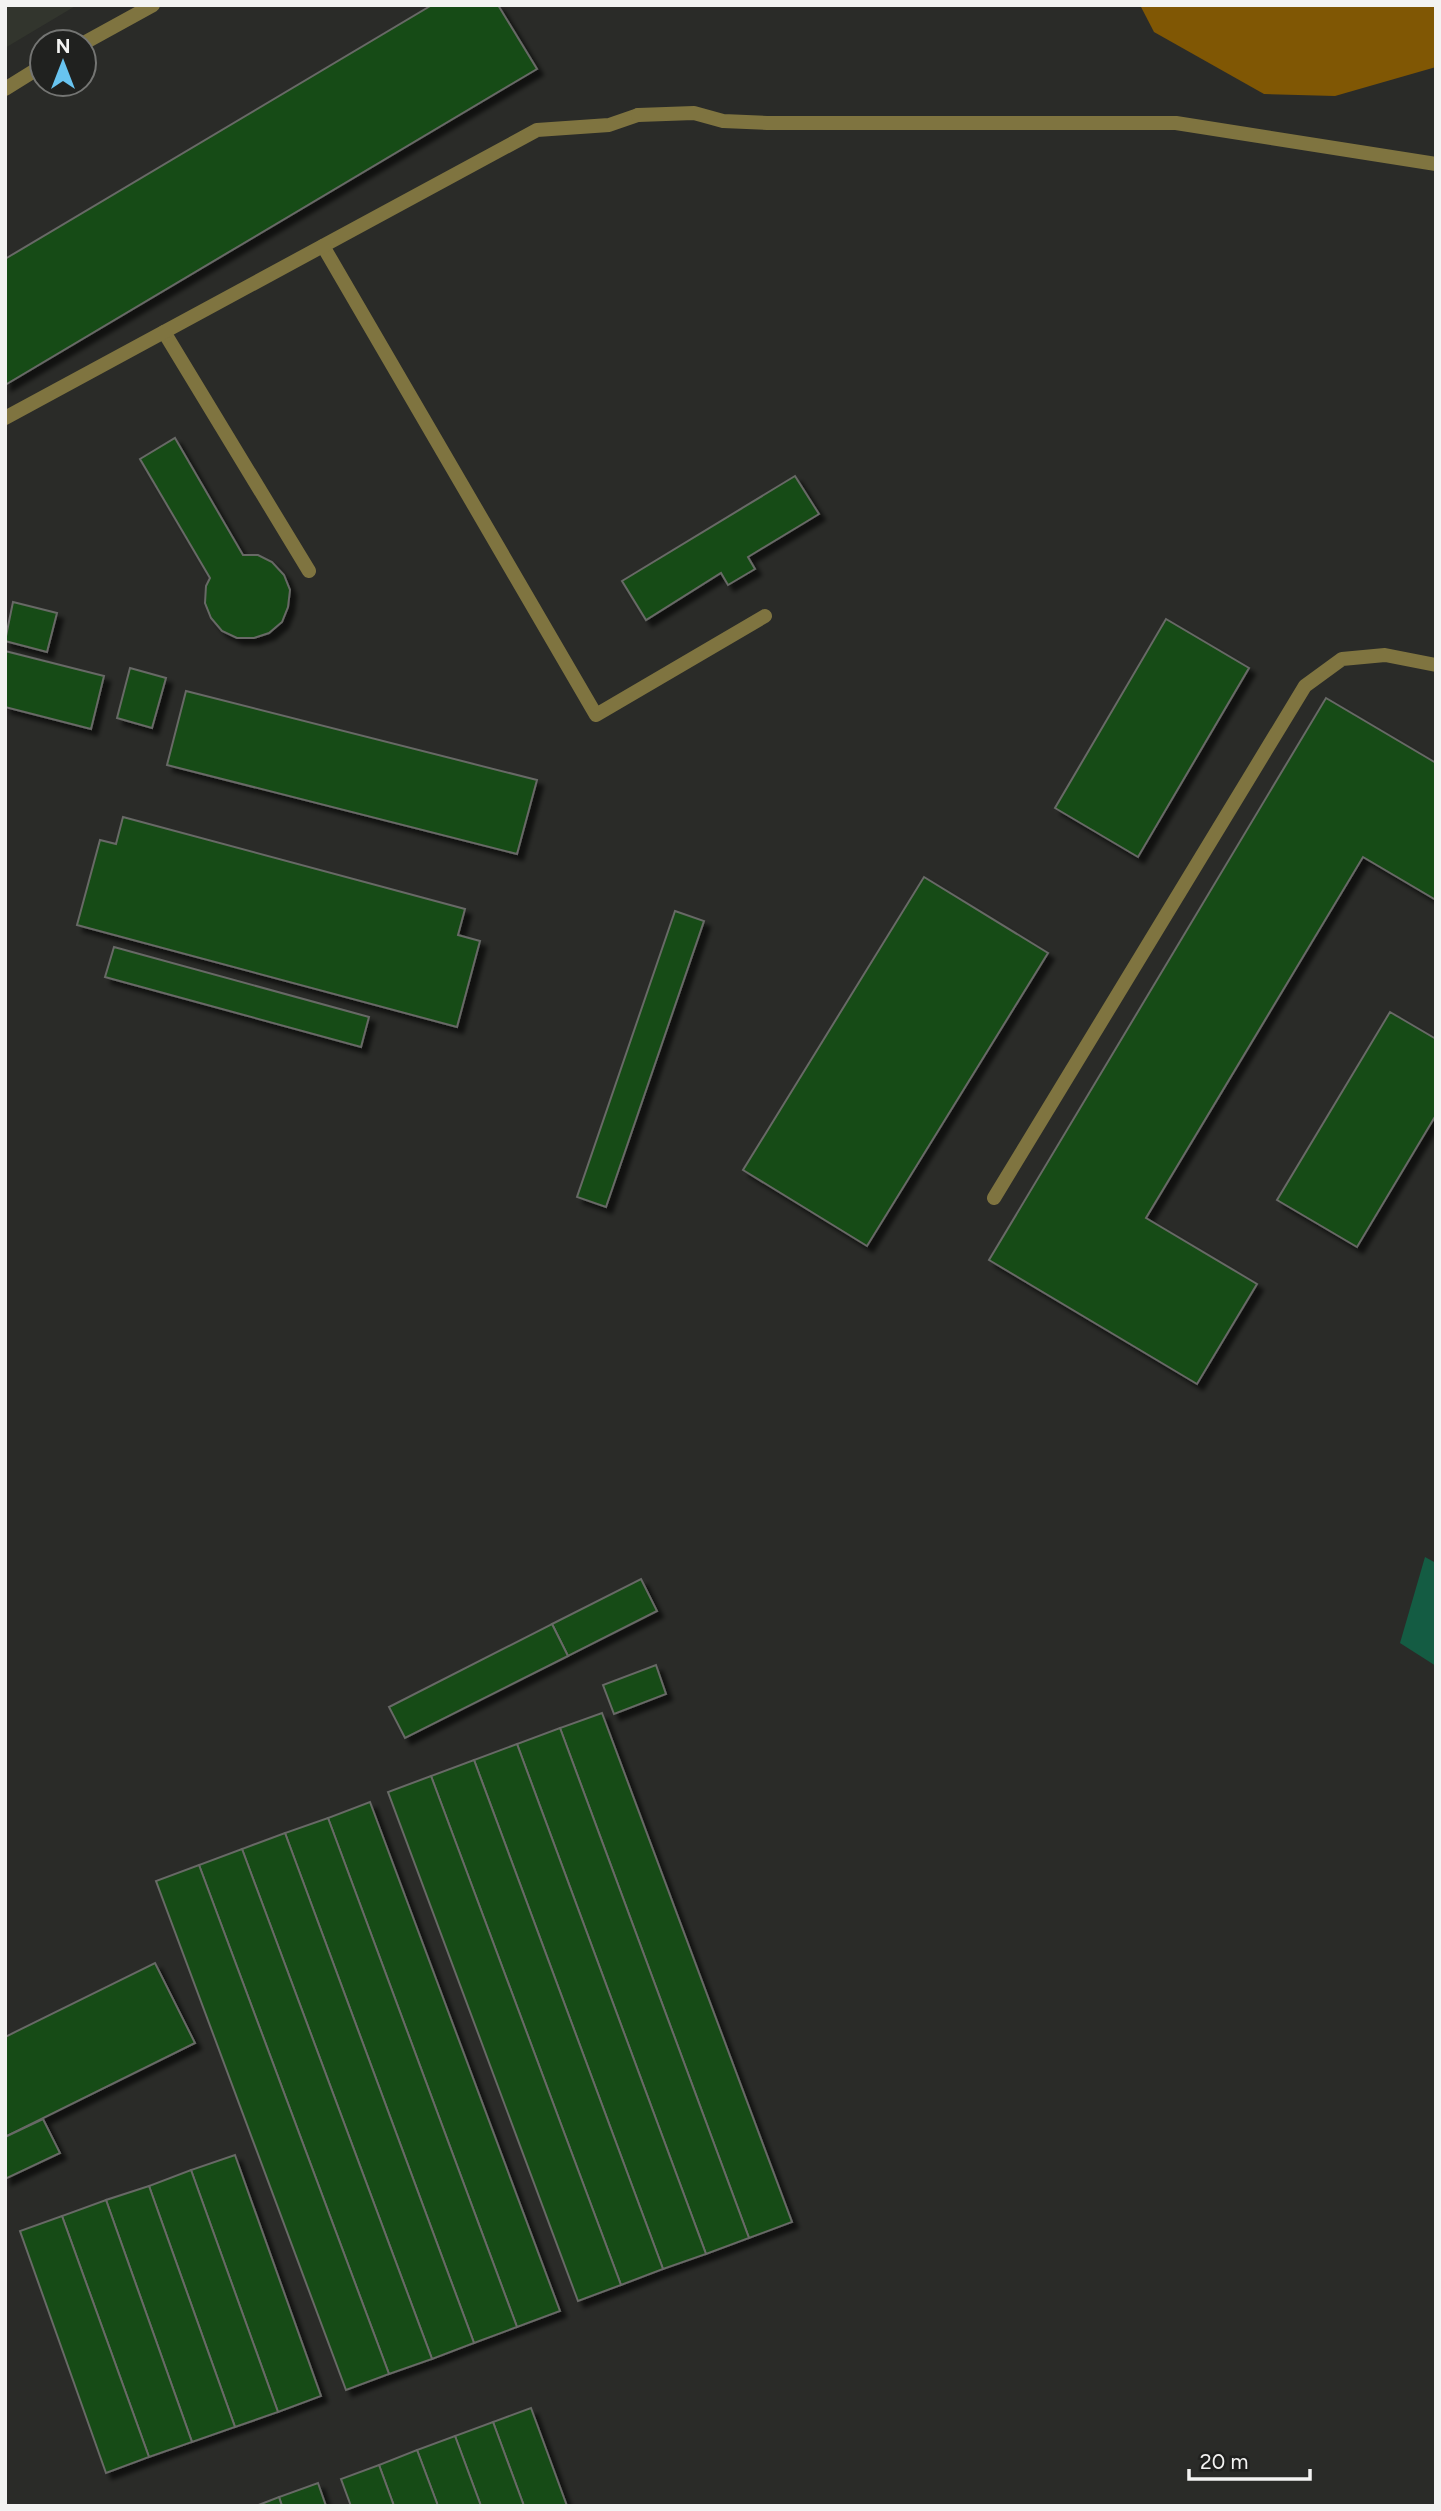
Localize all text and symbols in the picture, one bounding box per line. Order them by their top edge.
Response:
north arrow [28,28,98,98]
text: N [56,35,70,58]
scale bar [1189,2438,1310,2482]
text: 20 m [1200,2449,1248,2474]

